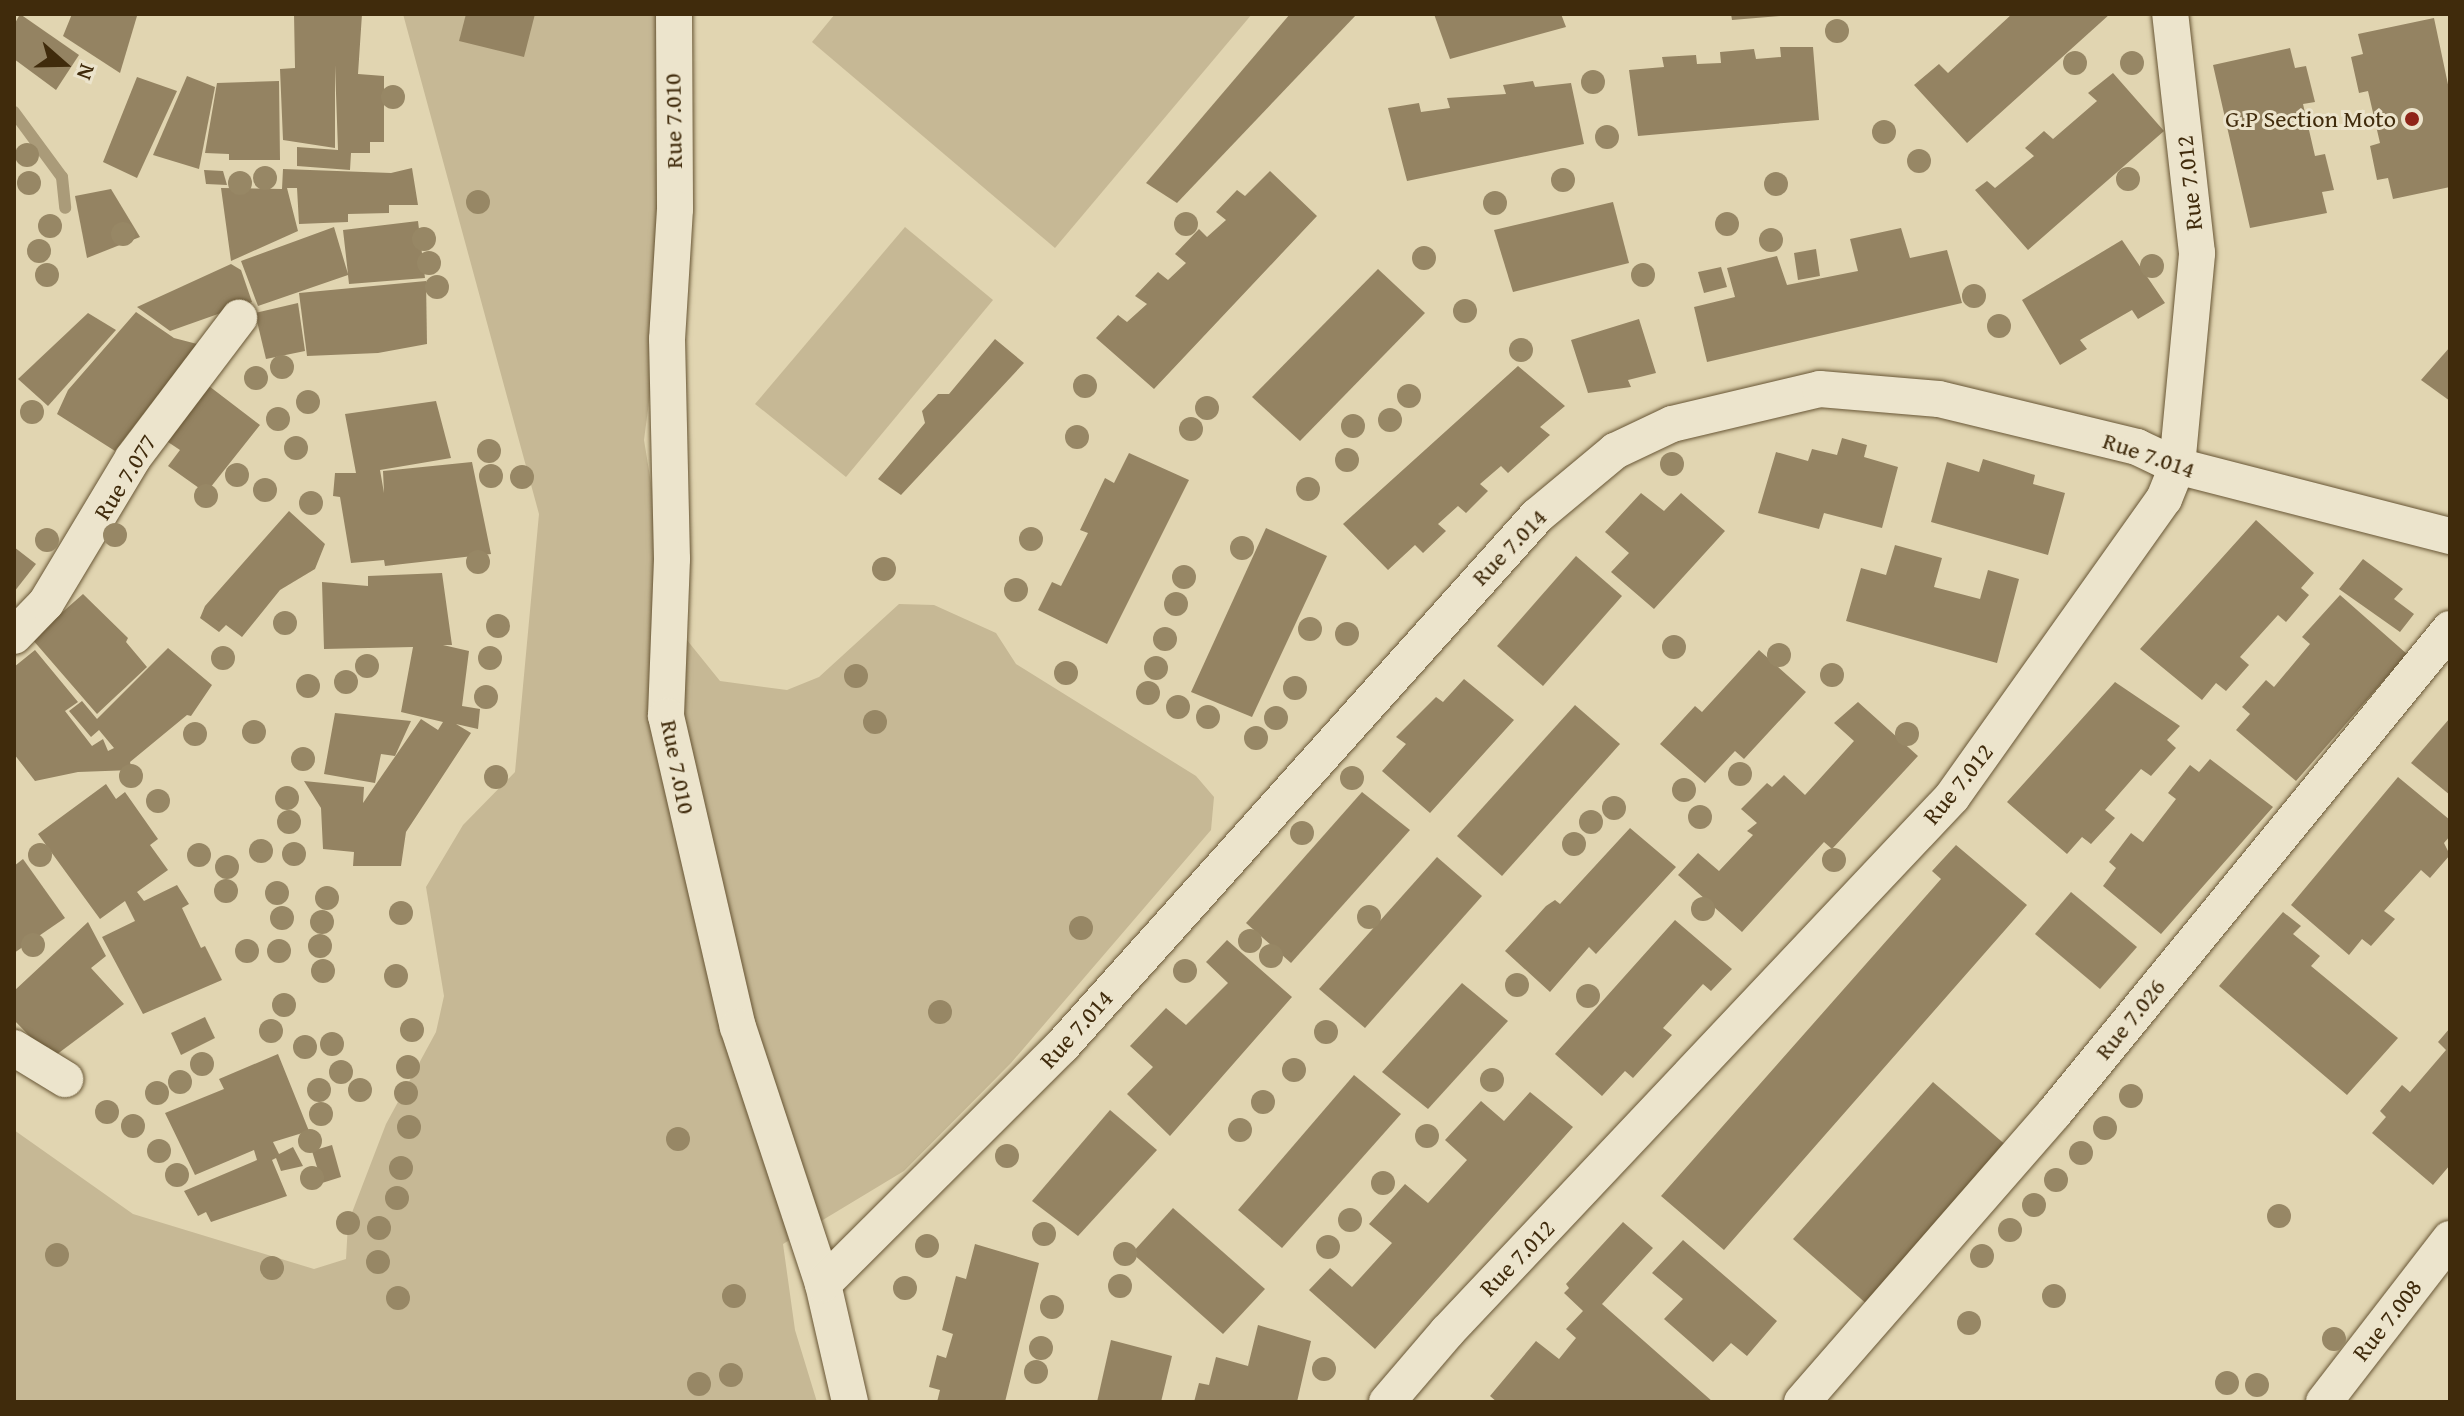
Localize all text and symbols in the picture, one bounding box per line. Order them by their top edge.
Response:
north arrow [24,24,104,104]
text: N [69,60,104,85]
street label: Rue 7.010 [658,73,688,169]
place label: G.P Section Moto [2225,105,2396,133]
marker: G.P Section Moto [2403,110,2421,128]
street label: Rue 7.012 [2170,134,2208,232]
street label: Rue 7.014 [2099,426,2199,484]
street label: Rue 7.077 [88,429,162,525]
street label: Rue 7.014 [1466,503,1552,591]
street label: Rue 7.010 [655,717,701,817]
street label: Rue 7.012 [1917,738,1999,830]
street label: Rue 7.026 [2089,973,2171,1065]
street label: Rue 7.014 [1033,984,1119,1074]
street label: Rue 7.012 [1474,1214,1560,1302]
street label: Rue 7.008 [2346,1274,2428,1366]

